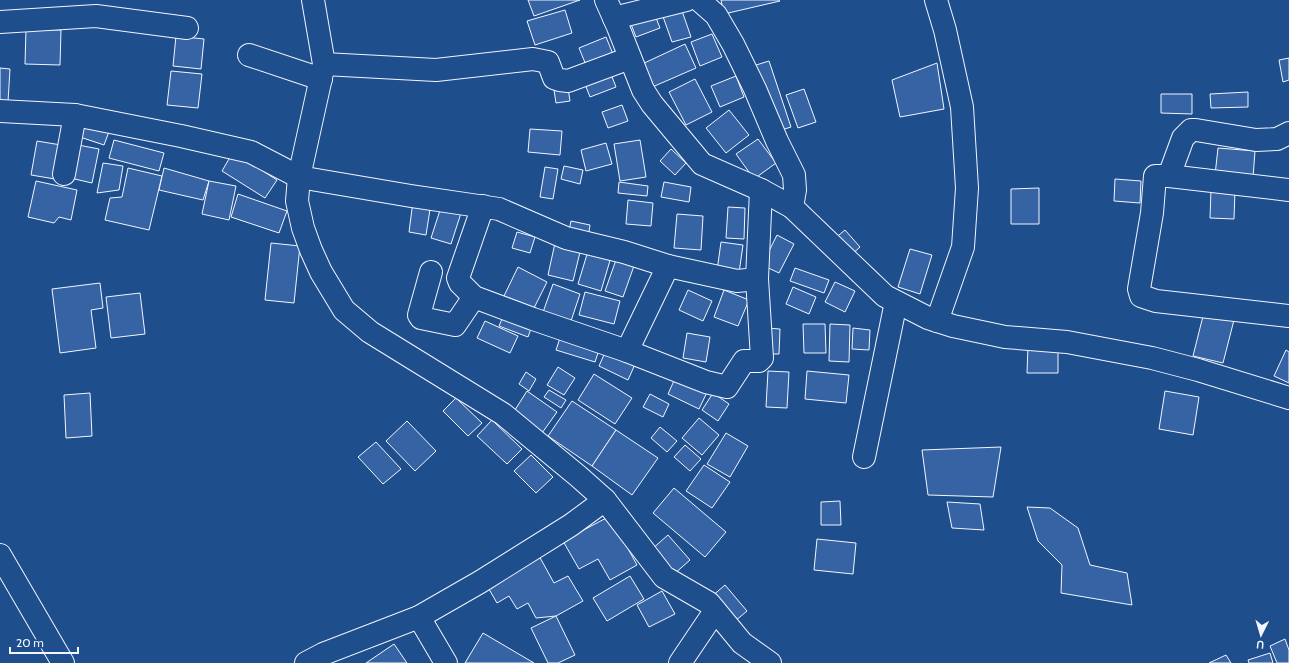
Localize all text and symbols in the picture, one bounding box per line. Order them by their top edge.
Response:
north arrow [1241,615,1281,655]
scale bar [10,629,78,655]
text: 20 m [16,635,44,650]
text: U [1255,638,1265,652]

